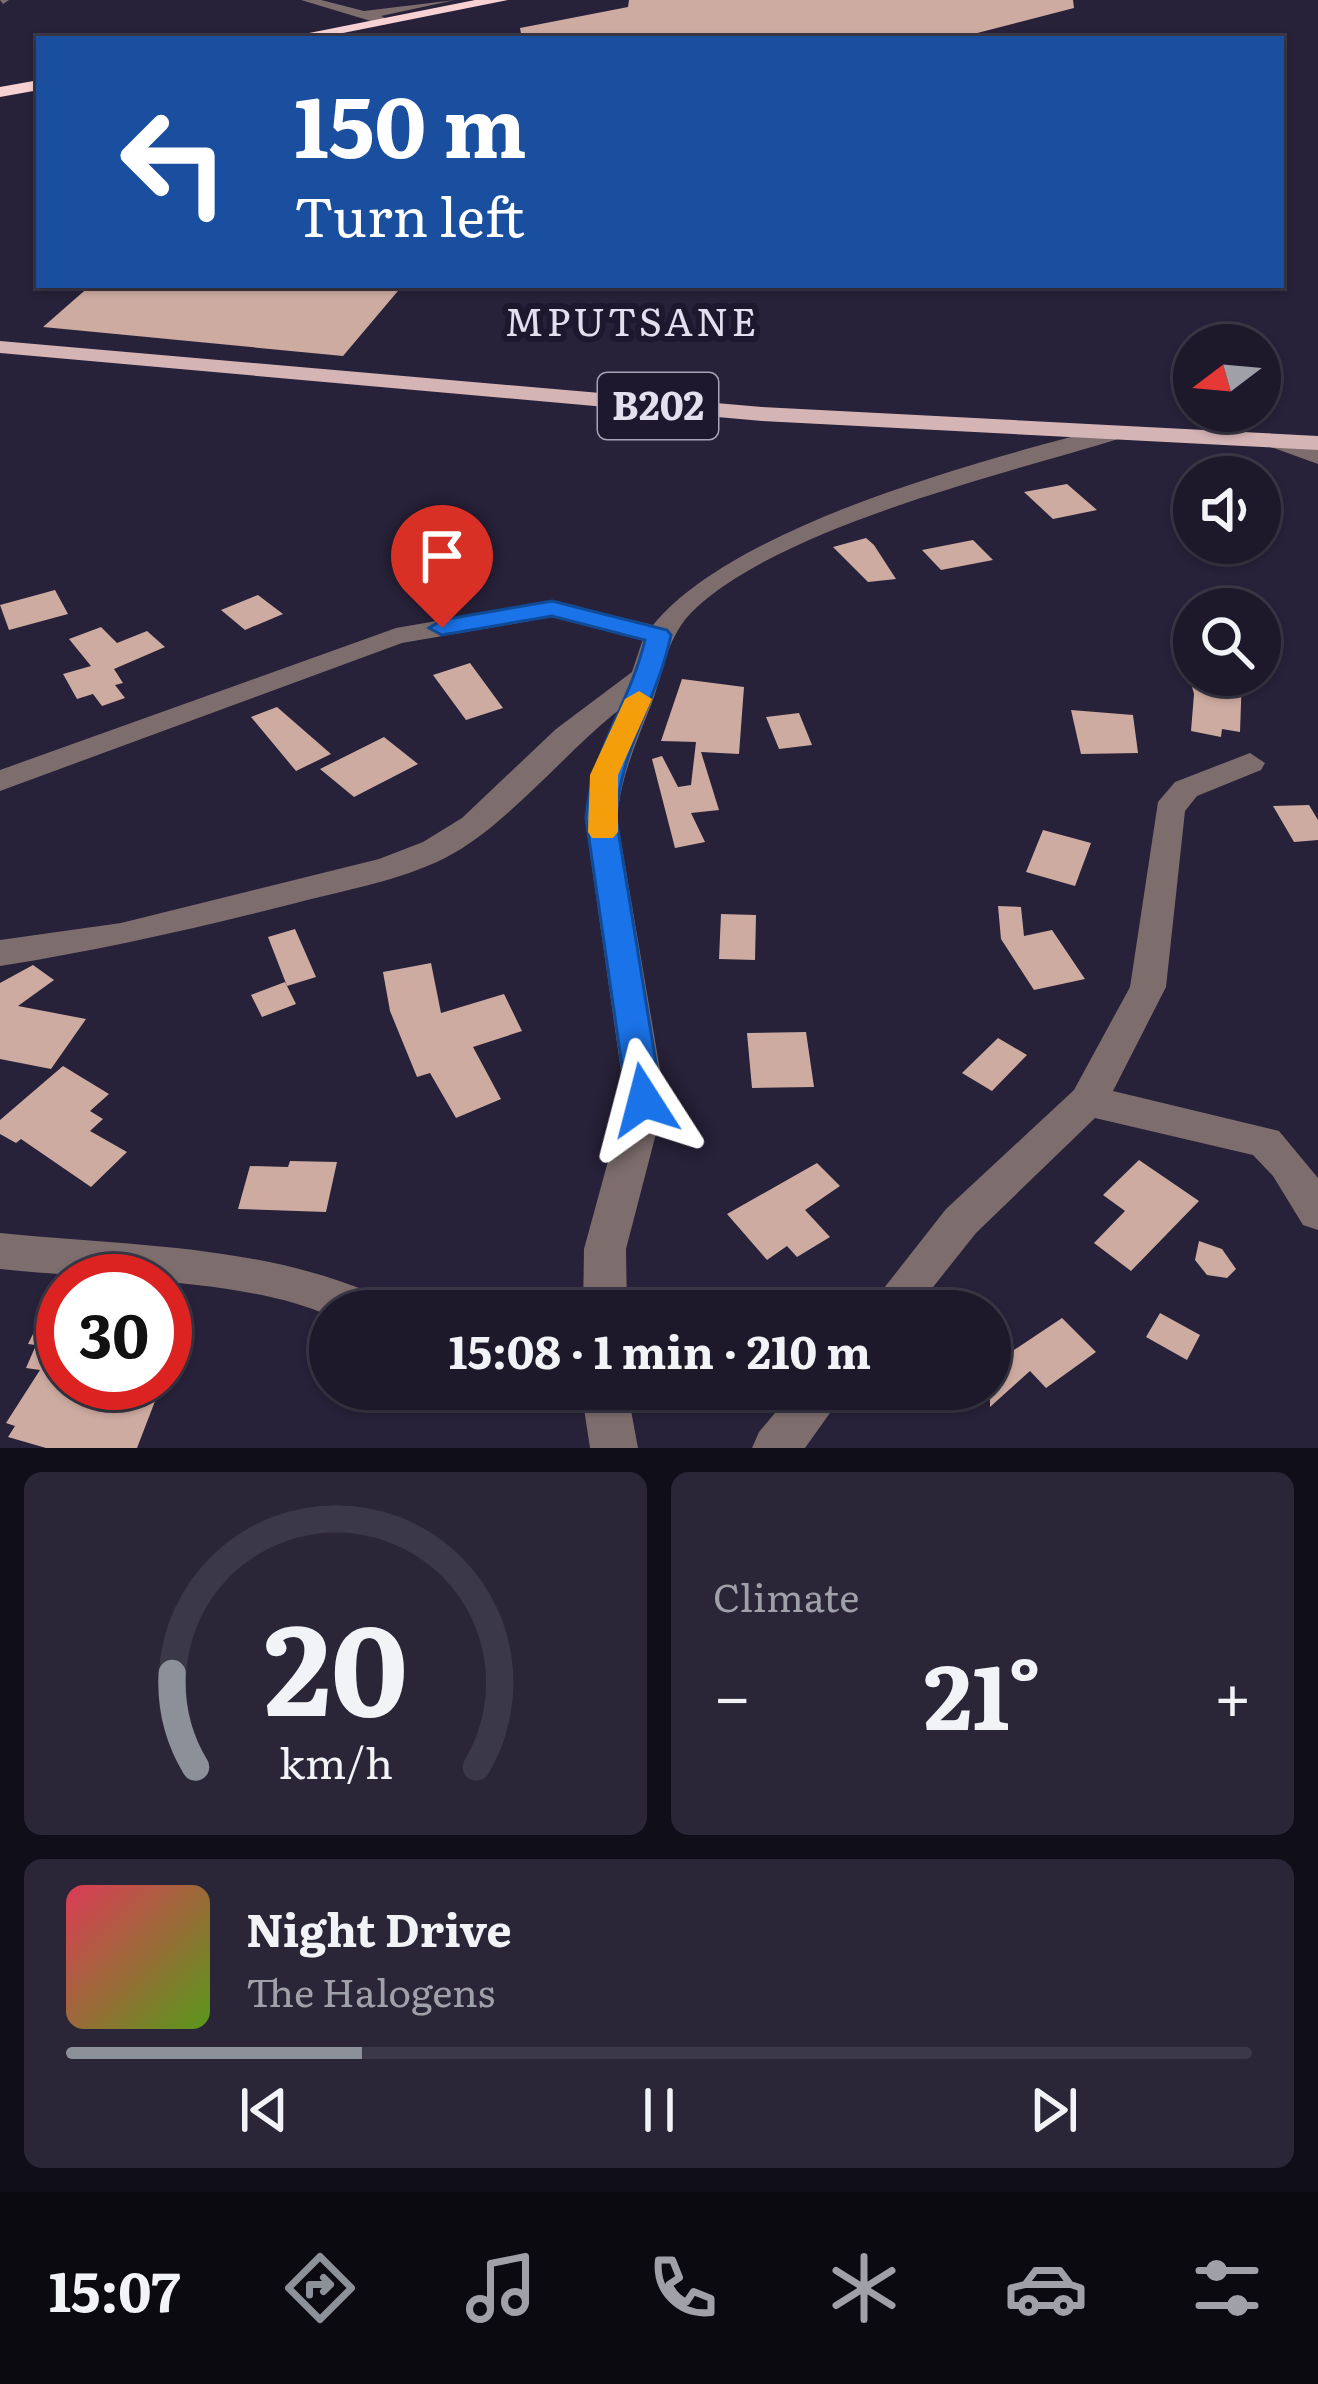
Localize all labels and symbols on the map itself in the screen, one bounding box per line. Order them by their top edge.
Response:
district label: MPUTSANE [505,290,759,348]
north arrow [1173,324,1281,432]
road number: B202 [598,373,718,439]
pin [391,505,493,628]
position arrow [581,1037,707,1163]
speed limit sign: 30 [36,1254,192,1410]

